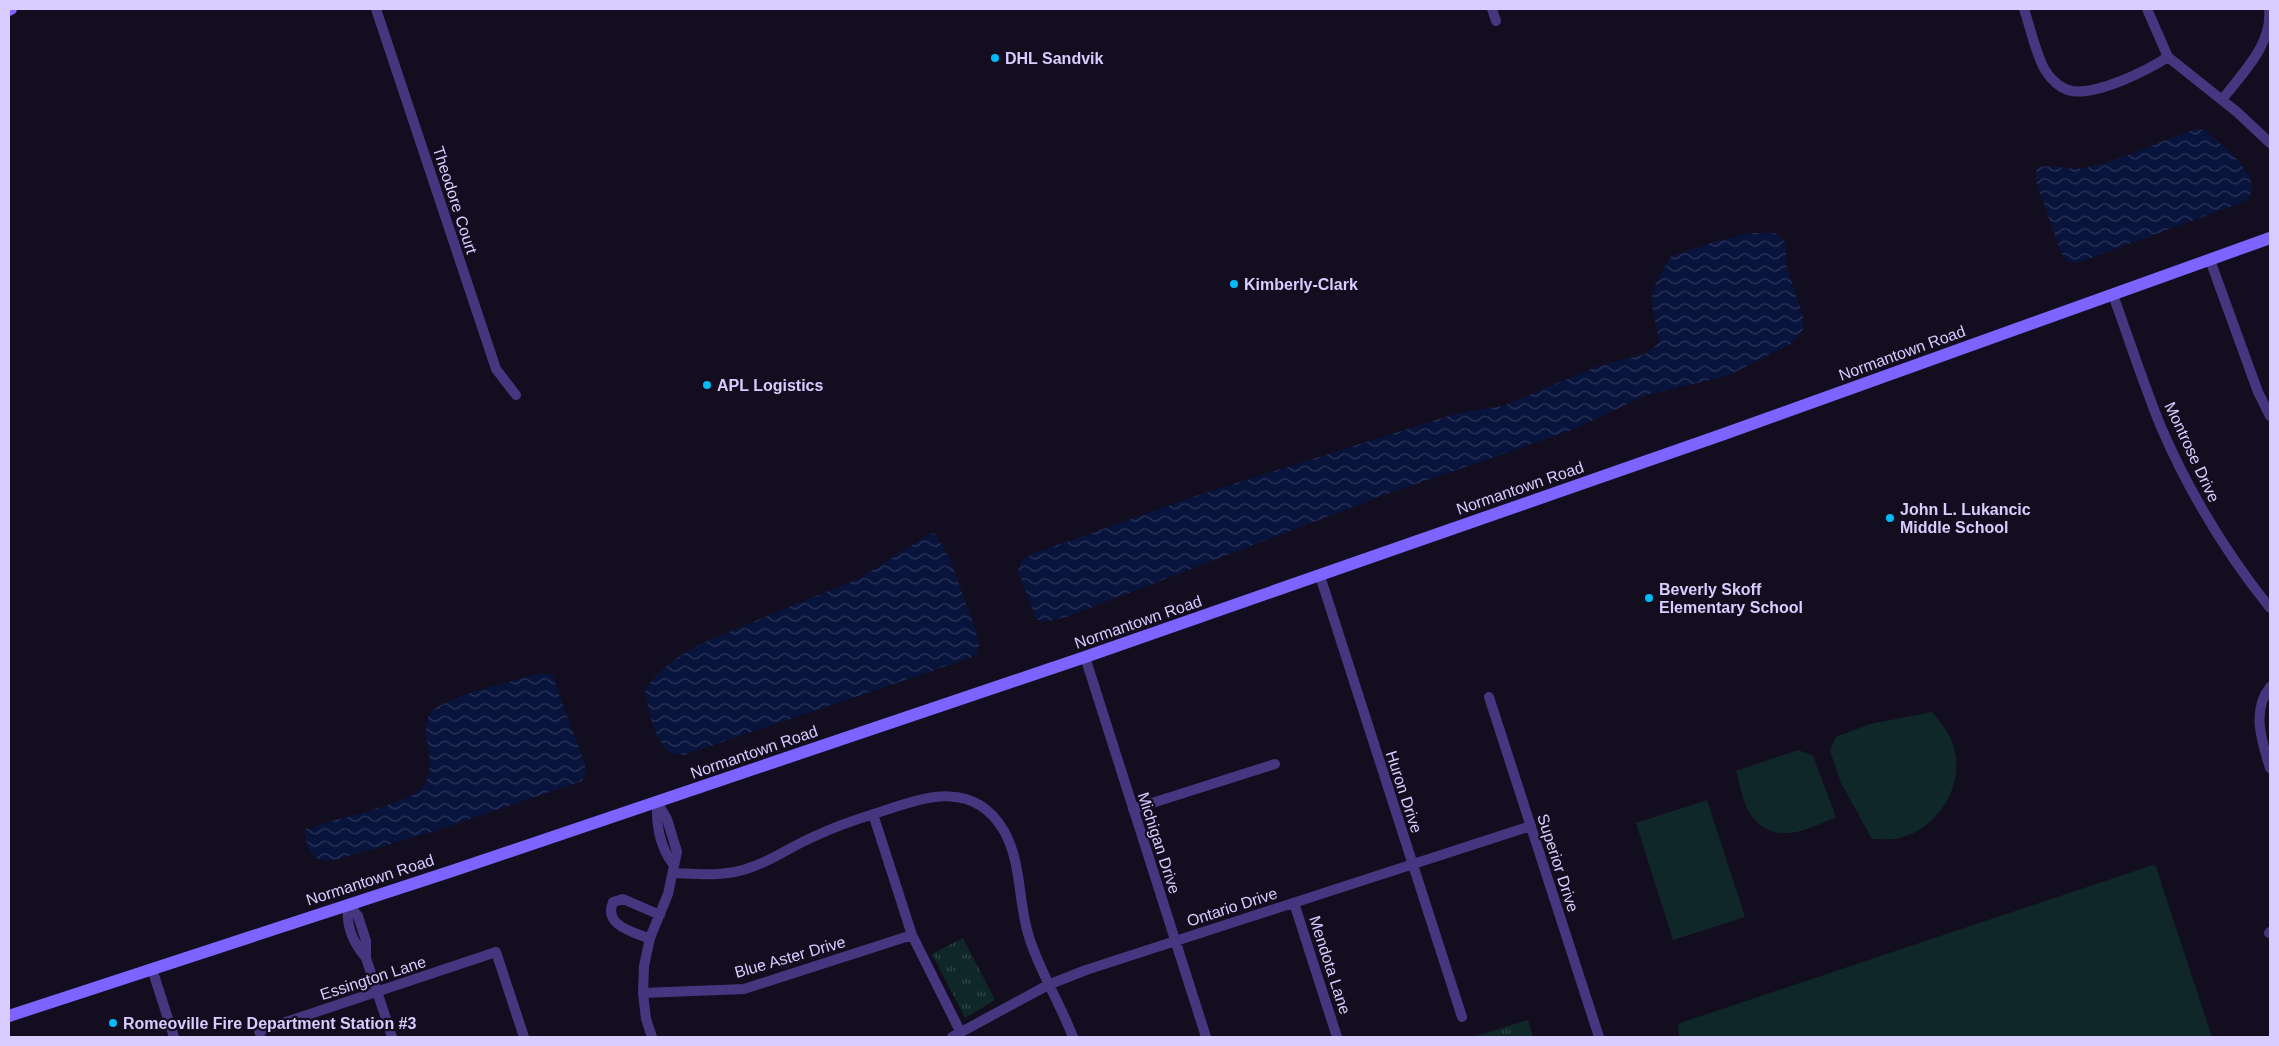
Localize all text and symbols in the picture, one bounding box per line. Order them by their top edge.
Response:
place label: DHL Sandvik [1005,50,1104,67]
marker: DHL Sandvik [989,52,1001,64]
street label: Theodore Court [430,144,481,256]
place label: Kimberly-Clark [1244,276,1358,293]
marker: Kimberly-Clark [1228,278,1240,290]
street label: Normantown Road [1836,322,1968,384]
place label: APL Logistics [717,377,823,394]
marker: APL Logistics [701,379,713,391]
street label: Montrose Drive [2161,399,2223,505]
street label: Normantown Road [1454,458,1586,518]
place label: John L. Lukancic Middle School [1900,501,2031,536]
marker: John L. Lukancic Middle School [1884,512,1896,524]
place label: Beverly Skoff Elementary School [1659,581,1803,616]
street label: Normantown Road [1072,592,1204,652]
marker: Beverly Skoff Elementary School [1643,592,1655,604]
street label: Normantown Road [688,722,820,782]
street label: Huron Drive [1383,749,1425,835]
street label: Michigan Drive [1135,790,1183,896]
street label: Superior Drive [1534,812,1582,914]
street label: Normantown Road [304,851,436,909]
street label: Ontario Drive [1185,884,1280,930]
street label: Mendota Lane [1306,914,1354,1016]
street label: Blue Aster Drive [733,933,848,981]
street label: Essington Lane [318,953,428,1003]
place label: Romeoville Fire Department Station #3 [123,1015,417,1032]
marker: Romeoville Fire Department Station #3 [107,1017,119,1029]

